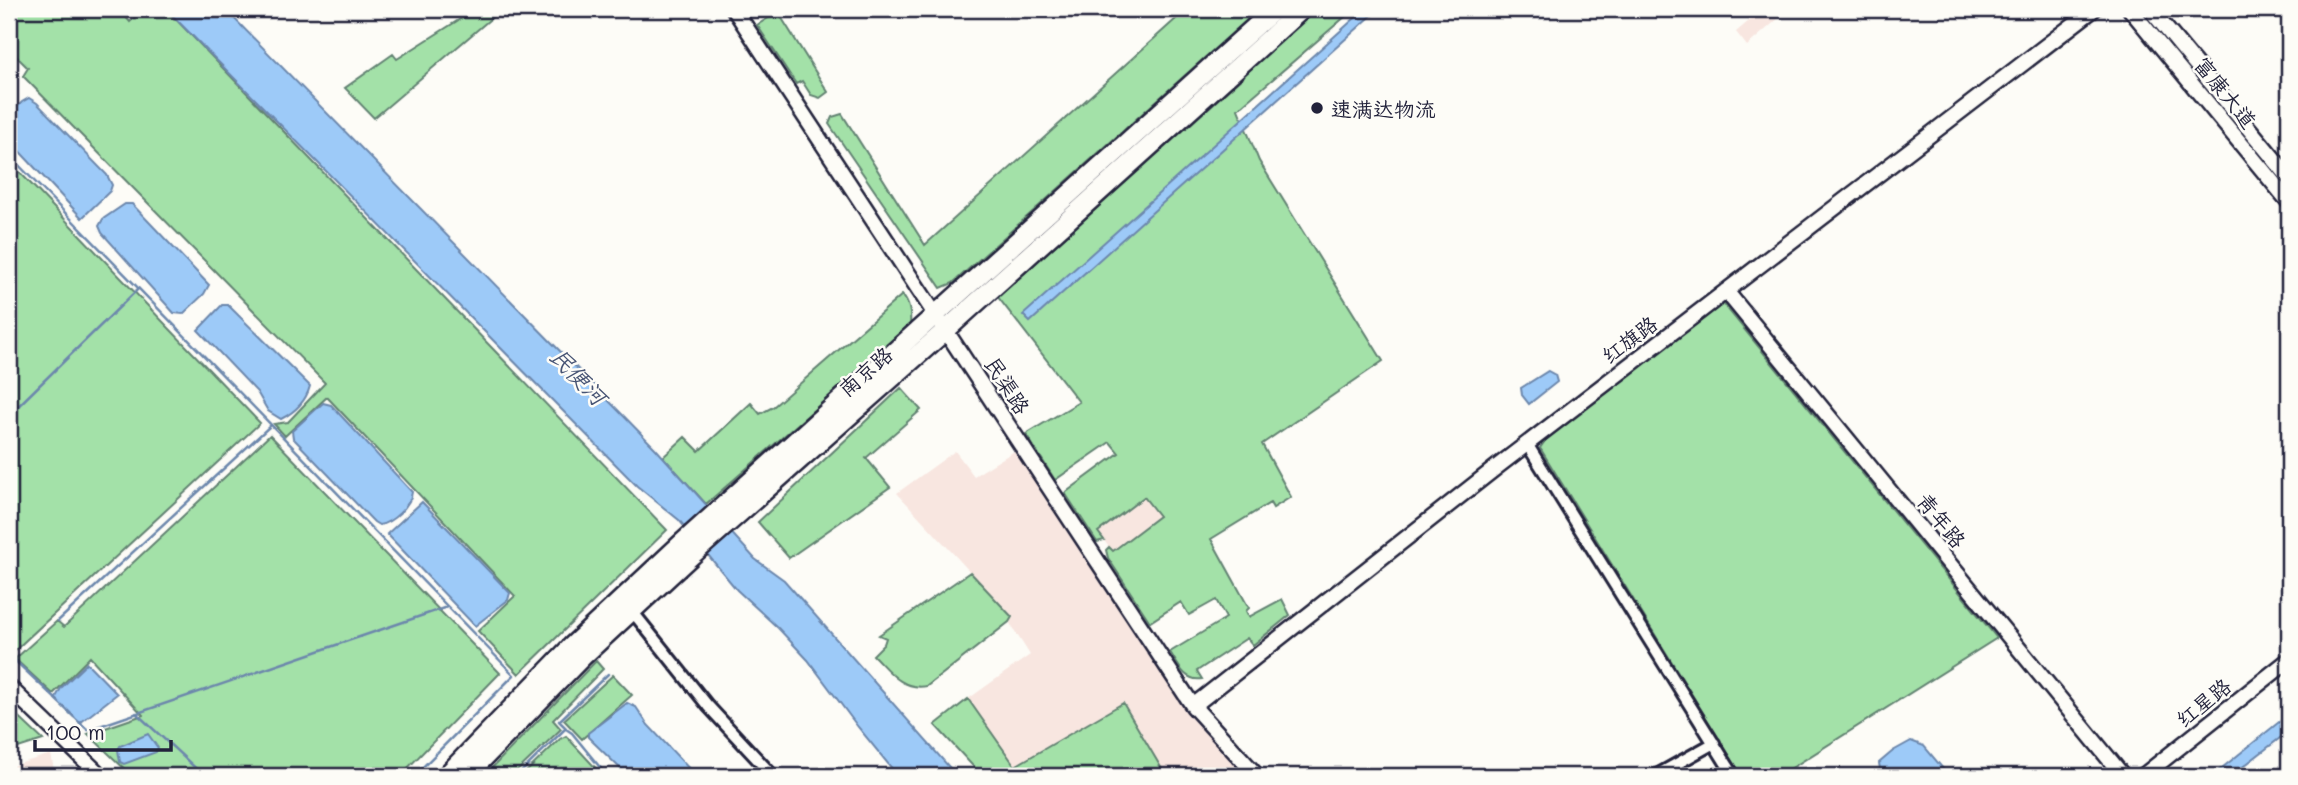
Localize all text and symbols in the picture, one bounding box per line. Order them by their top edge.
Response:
street label: 富康大道 [2189,51,2263,133]
place label: 速满达物流 [1331,95,1436,122]
marker: 速满达物流 [1309,100,1325,116]
street label: 红旗路 [1596,309,1662,369]
street label: 南京路 [832,340,898,402]
water label: 民便河 [544,341,617,414]
street label: 民渠路 [980,351,1036,419]
street label: 青年路 [1912,487,1972,553]
street label: 红星路 [2170,672,2236,732]
scale bar [35,708,172,752]
text: 100 m [46,718,105,745]

